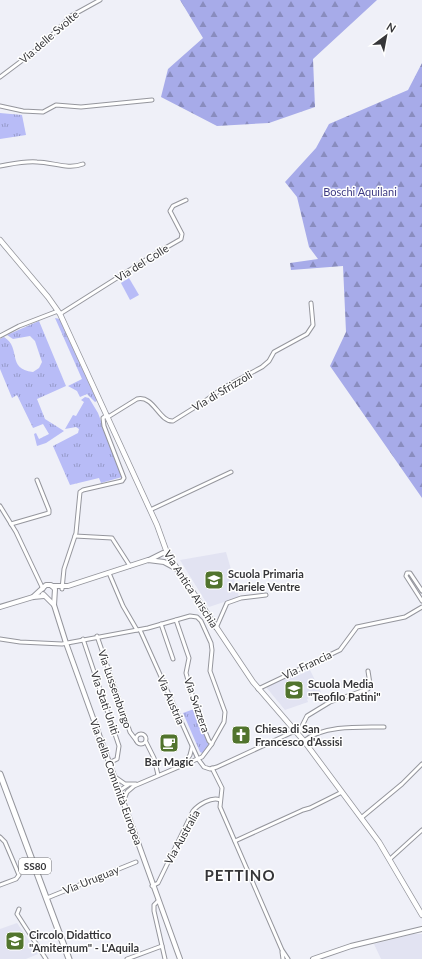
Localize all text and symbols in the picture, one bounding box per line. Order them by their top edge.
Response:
street label: Via delle Svolte [17,7,81,66]
north arrow [366,16,406,56]
text: N [385,19,399,35]
park label: Boschi Aquilani [323,185,397,198]
street label: Via del Colle [113,241,171,284]
street label: Via di Sfrizzoli [189,367,254,414]
street label: Via Antica Arischia [162,548,221,630]
place label: Scuola Primaria Mariele Ventre [228,567,304,593]
school or university icon: Scuola Primaria Mariele Ventre [203,569,225,591]
street label: Via Francia [280,647,334,682]
street label: Via Lussemburgo [96,648,135,730]
street label: Via Stati Uniti [88,669,123,737]
street label: Via Austria [155,673,188,726]
street label: Via Svizzera [182,676,213,734]
place label: Scuola Media "Teofilo Patini" [308,677,381,703]
school or university icon: Scuola Media "Teofilo Patini" [283,679,305,701]
street label: Via della Comunità Europea [88,717,145,847]
place label: Chiesa di San Francesco d'Assisi [255,722,343,748]
church icon: Chiesa di San Francesco d'Assisi [230,724,252,746]
cafe icon: Bar Magic [158,732,180,754]
place label: Bar Magic [144,755,194,768]
street label: Via Australia [161,807,202,866]
road number: SS80 [19,858,51,874]
street label: Via Uruguay [61,862,121,897]
district label: PETTINO [204,866,276,884]
place label: Circolo Didattico "Amiternum" - L'Aquila [29,928,139,954]
school or university icon: Circolo Didattico "Amiternum" - L'Aquila [4,930,26,952]

